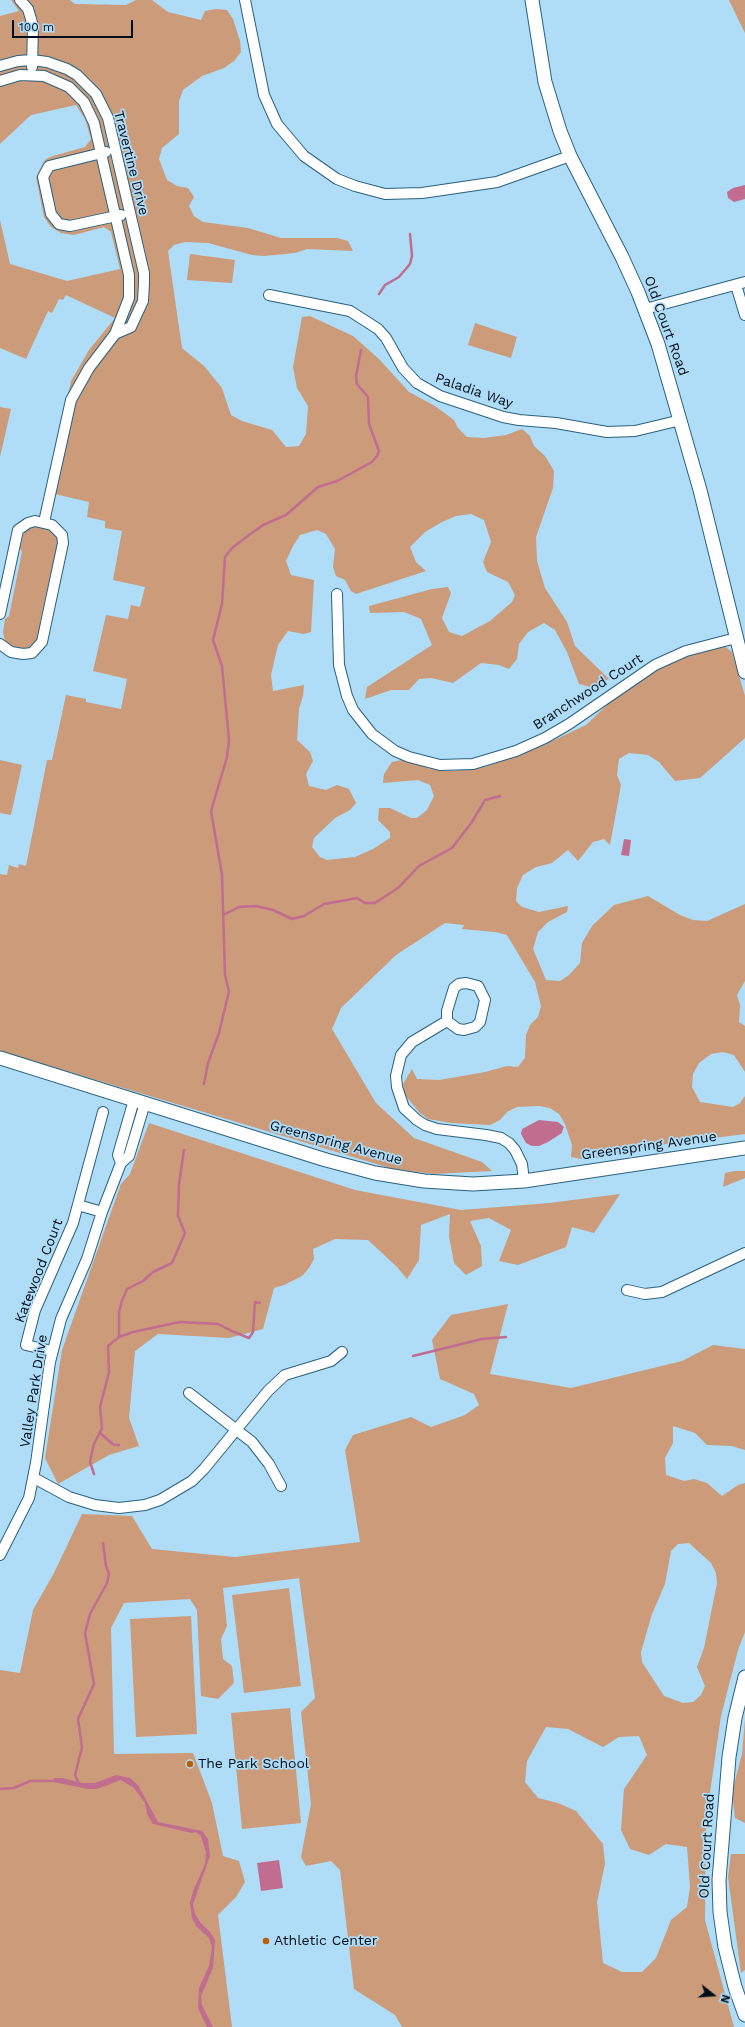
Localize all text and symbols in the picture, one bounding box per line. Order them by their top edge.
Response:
scale bar [14,12,135,38]
text: 100 m [19,20,54,34]
street label: Travertine Drive [110,109,152,217]
street label: Old Court Road [640,274,692,378]
street label: Paladia Way [433,370,515,412]
street label: Branchwood Court [530,650,646,734]
street label: Greenspring Avenue [268,1117,404,1169]
street label: Greenspring Avenue [580,1128,718,1164]
street label: Katewood Court [11,1217,67,1325]
street label: Valley Park Drive [17,1333,51,1449]
place label: The Park School [198,1756,309,1772]
marker: The Park School [185,1759,195,1769]
street label: Old Court Road [696,1793,718,1899]
place label: Athletic Center [274,1933,378,1949]
marker: Athletic Center [261,1936,271,1946]
north arrow [693,1975,733,2015]
text: N [718,1993,732,2004]

